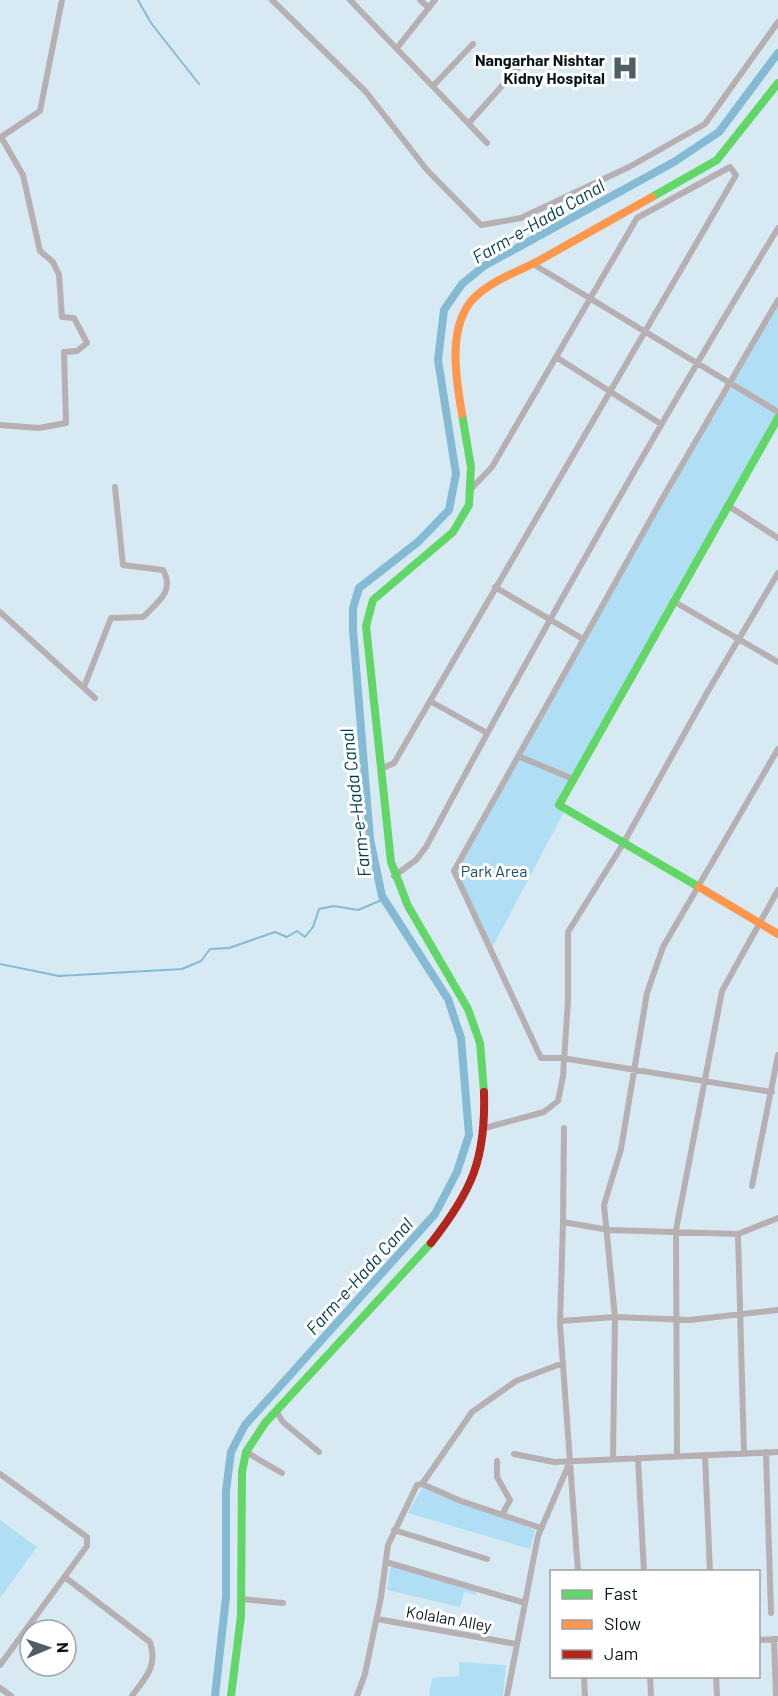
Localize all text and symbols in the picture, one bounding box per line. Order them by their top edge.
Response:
place label: Nangarhar Nishtar Kidny Hospital [475,50,605,87]
hospital icon: Nangarhar Nishtar Kidny Hospital [610,53,640,83]
water label: Farm-e-Hada Canal [468,174,608,268]
water label: Farm-e-Hada Canal [335,728,375,878]
park label: Park Area [461,861,527,880]
water label: Farm-e-Hada Canal [301,1213,417,1339]
legend [550,1570,760,1678]
text: Fast [604,1582,638,1604]
street label: Kolalan Alley [405,1601,494,1635]
text: Slow [604,1612,641,1634]
north arrow [18,1618,78,1678]
text: N [54,1642,73,1653]
text: Jam [604,1642,638,1664]

